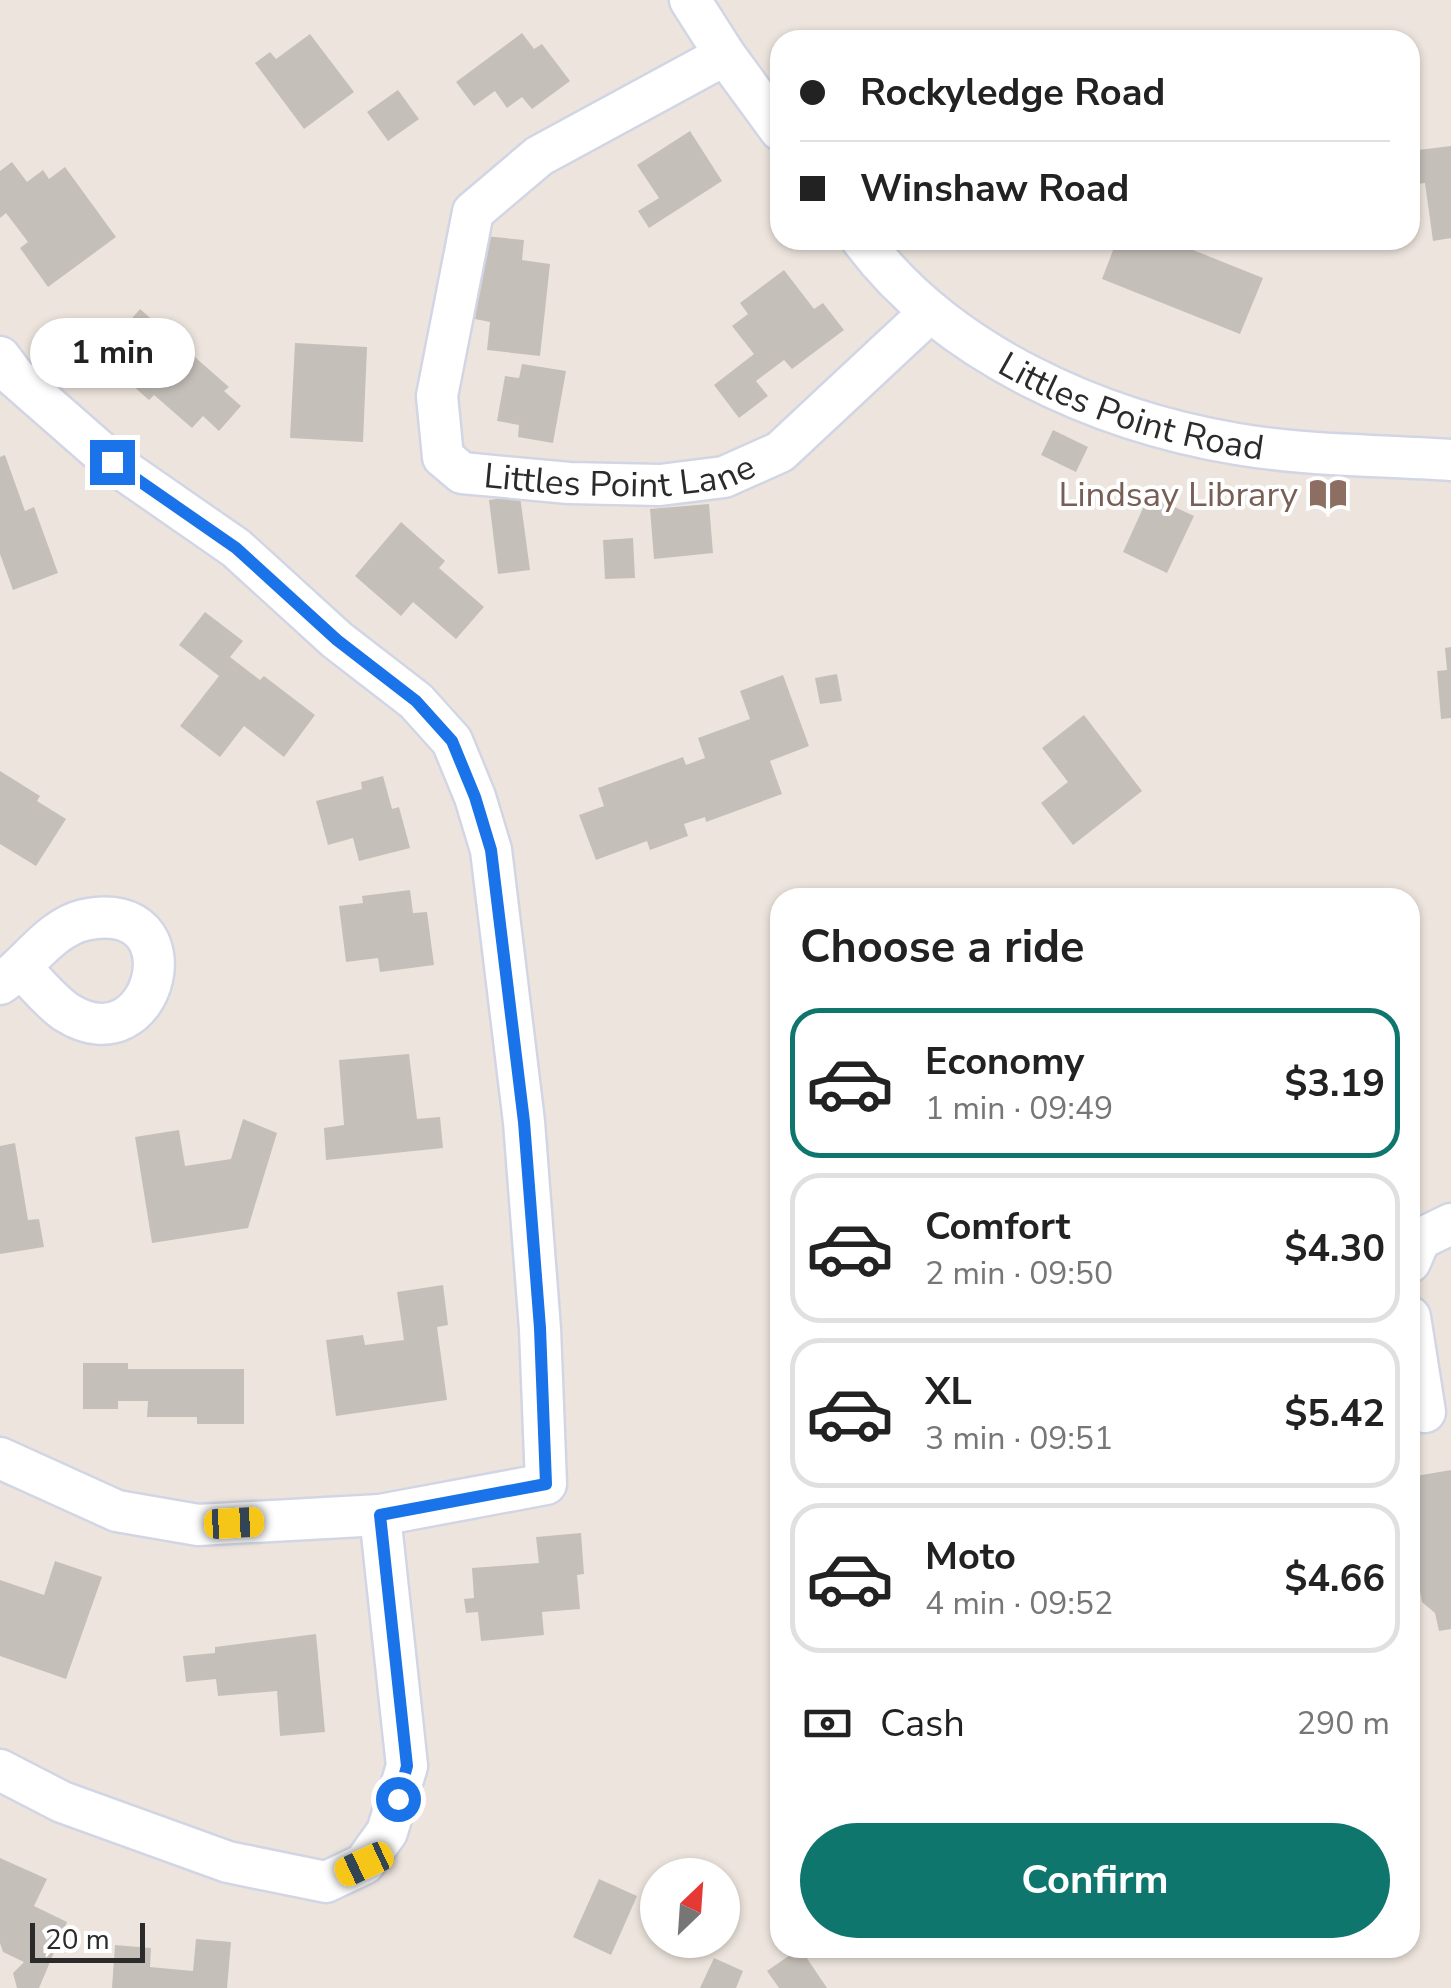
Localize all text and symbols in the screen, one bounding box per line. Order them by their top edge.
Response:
text: Rockyledge Road [860,67,1165,118]
text: Winshaw Road [860,163,1129,214]
callout: 1 min [29,317,194,387]
text: 1 min [71,331,154,374]
street label: Littles Point Road [990,341,1267,472]
route end [90,440,135,485]
street label: Littles Point Lane [482,443,762,509]
place label: Lindsay Library [1058,471,1298,518]
library icon: Lindsay Library [1307,473,1349,515]
text: Choose a ride [800,917,1085,978]
text: Economy [925,1036,1084,1087]
icon: car [805,1038,895,1128]
text: $3.19 [1284,1058,1385,1109]
text: 1 min · 09:49 [925,1087,1113,1130]
text: Comfort [925,1201,1070,1252]
icon: car [805,1203,895,1293]
text: $4.30 [1284,1223,1385,1274]
text: 2 min · 09:50 [925,1252,1113,1295]
text: XL [925,1366,972,1417]
icon: car [805,1368,895,1458]
text: $5.42 [1284,1388,1385,1439]
text: 3 min · 09:51 [925,1417,1113,1460]
car [203,1506,265,1540]
text: Moto [925,1531,1016,1582]
icon: car [805,1533,895,1623]
text: $4.66 [1284,1553,1385,1604]
text: 4 min · 09:52 [925,1582,1113,1625]
icon: cash [800,1696,855,1751]
text: Cash [880,1698,965,1749]
text: 290 m [1297,1702,1390,1745]
route start [376,1777,421,1822]
button: Confirm [800,1823,1390,1938]
car [330,1838,398,1890]
north arrow [640,1858,740,1958]
map controls [640,1858,740,1958]
scale bar [30,1918,145,1962]
text: 20 m [45,1921,110,1959]

